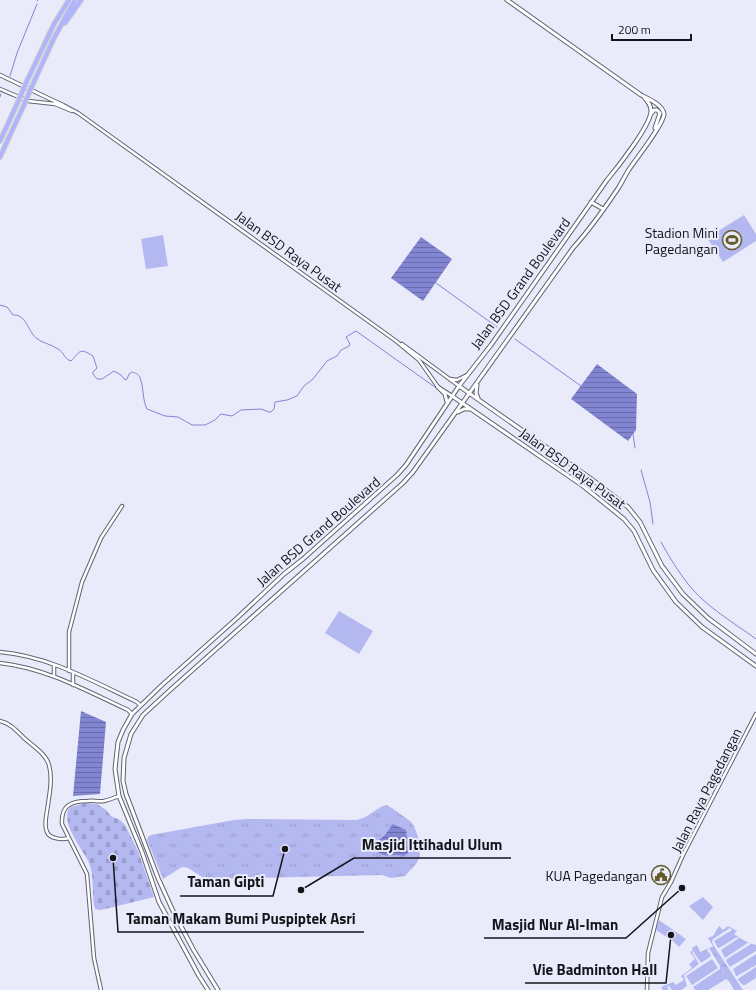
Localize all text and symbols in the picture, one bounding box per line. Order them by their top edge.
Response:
scale bar [612,16,691,42]
text: 200 m [618,20,651,39]
street label: Jalan BSD Raya Pusat [232,205,346,297]
street label: Jalan BSD Grand Boulevard [465,213,575,353]
place label: Stadion Mini Pagedangan [645,222,718,259]
sports icon: Stadion Mini Pagedangan [721,229,743,251]
street label: Jalan BSD Raya Pusat [516,422,630,514]
street label: Jalan BSD Grand Boulevard [251,471,385,591]
street label: Jalan Raya Pagedangan [665,724,747,856]
callout: Masjid Ittihadul Ulum [354,831,511,858]
text: Masjid Ittihadul Ulum [362,833,502,856]
public building icon: KUA Pagedangan [650,864,672,886]
place label: KUA Pagedangan [546,865,647,886]
callout: Taman Gipti [180,869,273,896]
text: Taman Gipti [188,870,264,893]
callout: Taman Makam Bumi Puspiptek Asri [118,905,364,932]
text: Taman Makam Bumi Puspiptek Asri [126,907,356,930]
callout: Masjid Nur Al-Iman [484,911,626,938]
text: Masjid Nur Al-Iman [492,913,618,936]
callout: Vie Badminton Hall [525,956,666,983]
text: Vie Badminton Hall [533,958,657,981]

